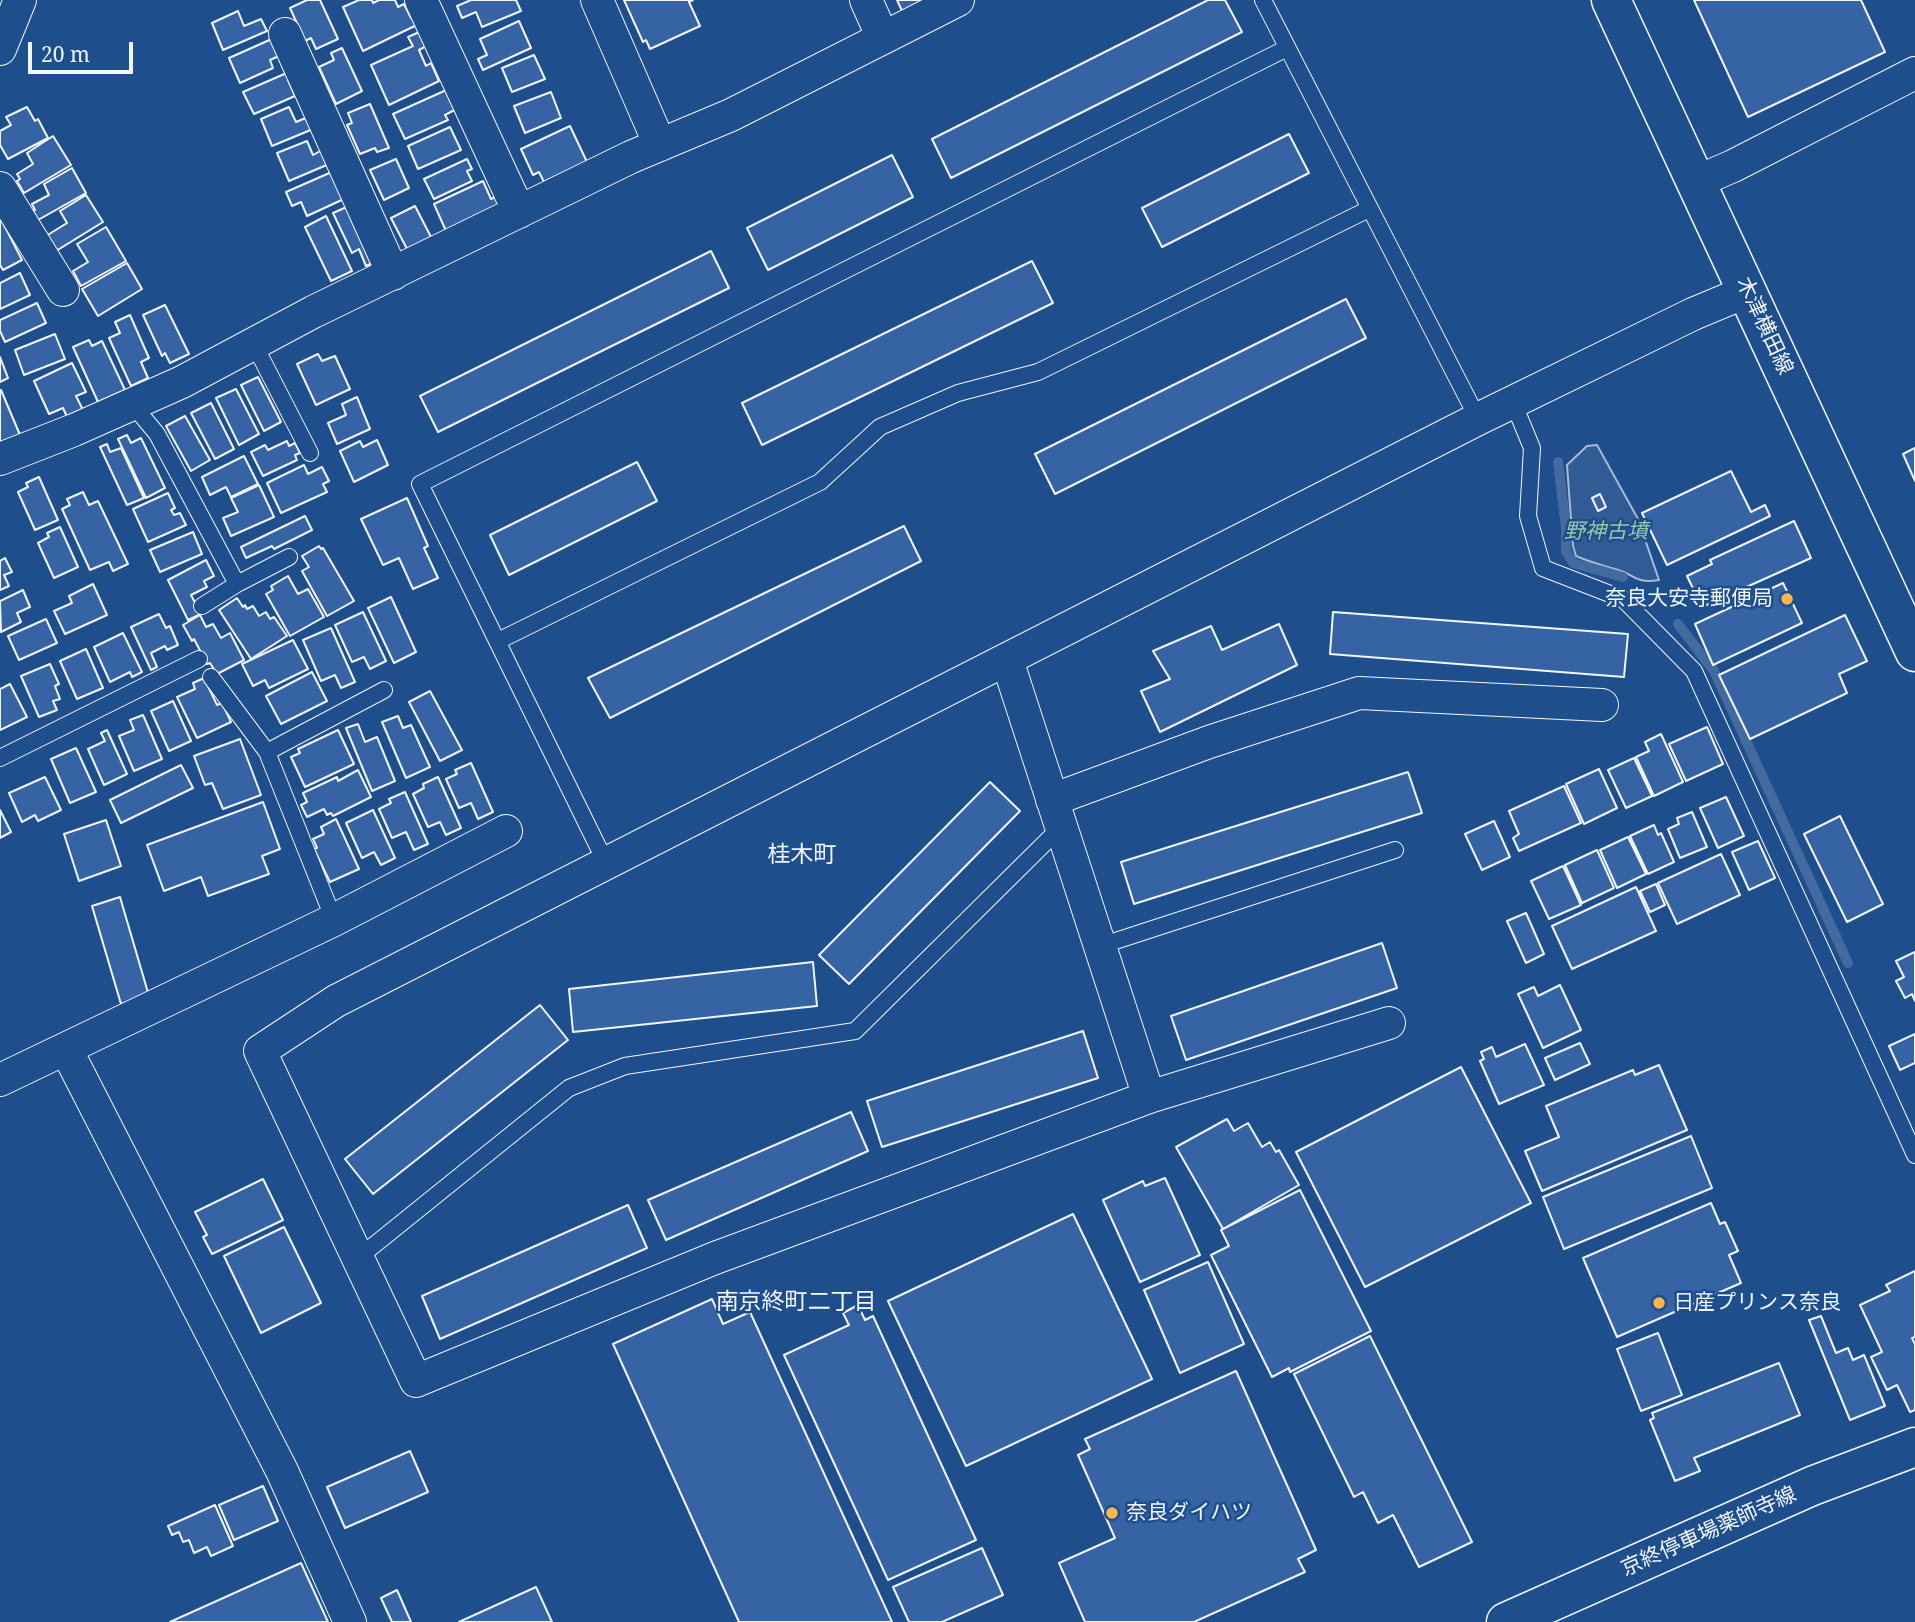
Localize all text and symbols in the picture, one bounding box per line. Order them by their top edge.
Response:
scale bar [32,28,136,72]
text: 20 m [41,40,90,68]
street label: 木津横田線 [1730,273,1798,379]
park label: 野神古墳 [1564,519,1648,545]
place label: 奈良大安寺郵便局 [1605,586,1773,612]
marker: 奈良大安寺郵便局 [1779,591,1795,607]
district label: 桂木町 [768,841,836,869]
district label: 南京終町二丁目 [716,1288,876,1316]
place label: 日産プリンス奈良 [1673,1290,1841,1316]
marker: 日産プリンス奈良 [1651,1295,1667,1311]
street label: 京終停車場薬師寺線 [1618,1482,1800,1582]
place label: 奈良ダイハツ [1126,1500,1252,1526]
marker: 奈良ダイハツ [1104,1505,1120,1521]

